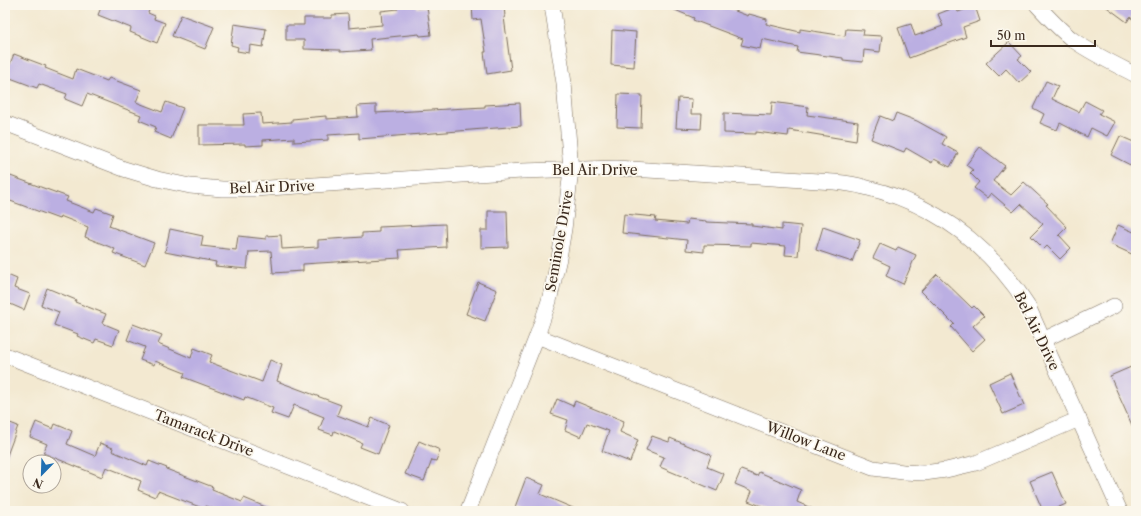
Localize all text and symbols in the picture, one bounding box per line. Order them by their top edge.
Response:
scale bar [991,22,1095,48]
text: 50 m [997,28,1026,43]
street label: Bel Air Drive [552,161,638,179]
street label: Bel Air Drive [229,177,315,197]
street label: Seminole Drive [541,189,577,293]
street label: Bel Air Drive [1010,289,1064,373]
street label: Tamarack Drive [152,406,257,460]
street label: Willow Lane [763,417,849,465]
north arrow [22,454,62,494]
text: N [31,475,45,492]

